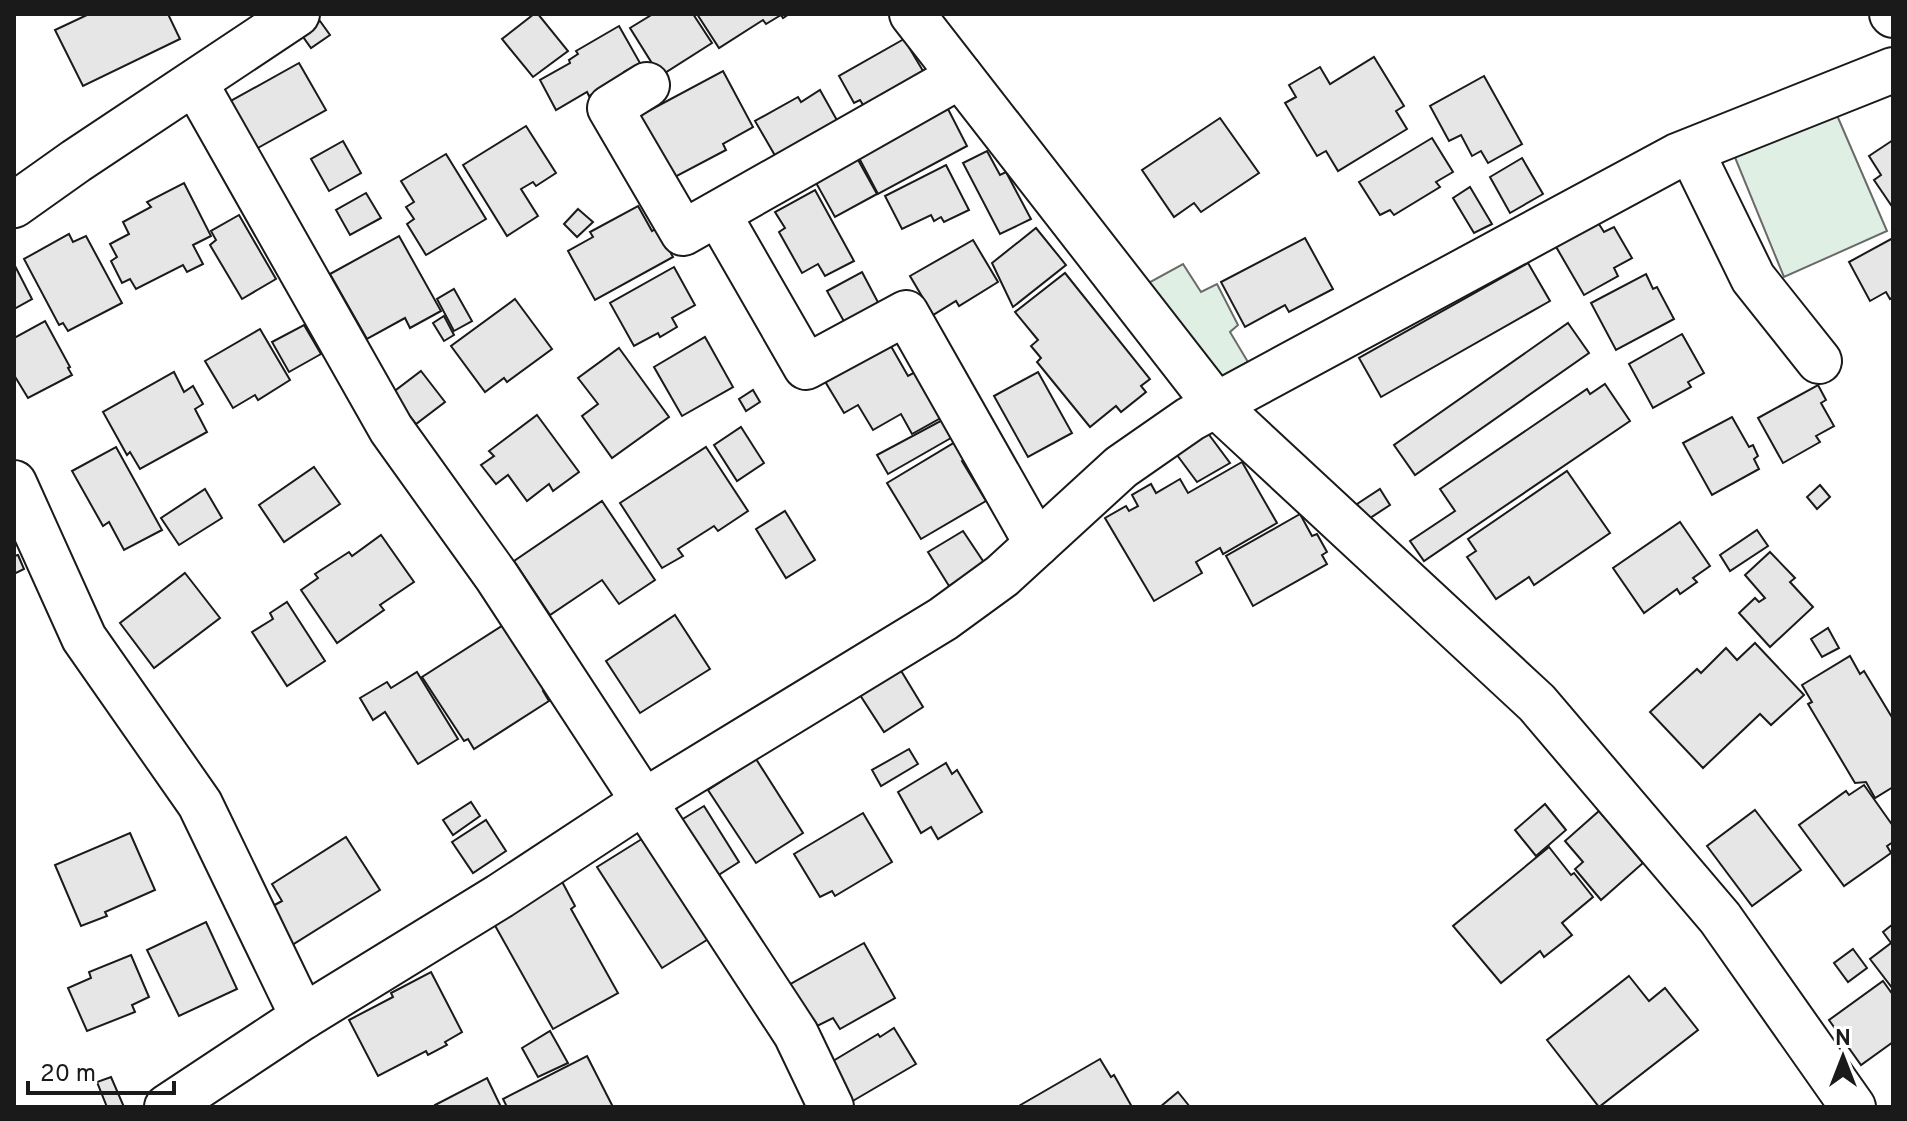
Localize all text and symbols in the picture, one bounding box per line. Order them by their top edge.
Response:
north arrow [1803,1017,1883,1097]
text: N [1835,1026,1851,1053]
scale bar [28,1045,174,1095]
text: 20 m [40,1060,96,1090]

